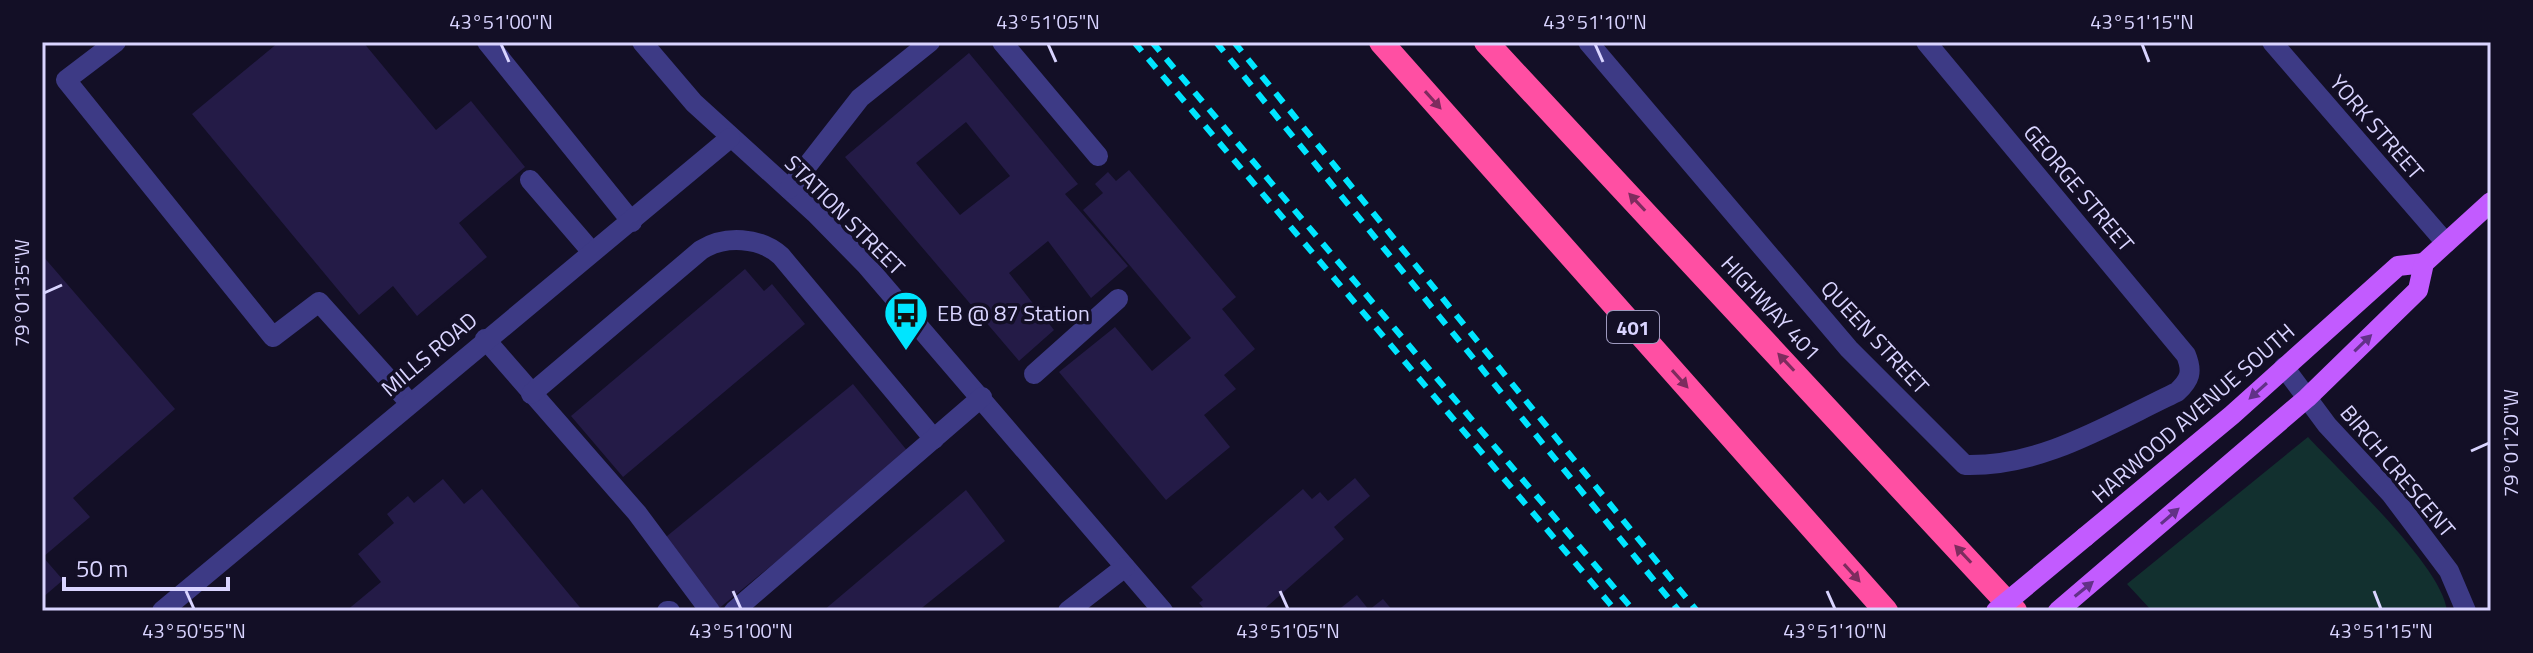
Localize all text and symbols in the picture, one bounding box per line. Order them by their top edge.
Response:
text: 43°51'00"N [449,6,553,37]
text: 43°51'05"N [996,6,1100,37]
text: 43°51'10"N [1543,6,1647,37]
text: 43°51'15"N [2090,6,2194,37]
street label: YORK STREET [2322,67,2433,187]
one-way arrow [1424,90,1441,110]
street label: GEORGE STREET [2015,117,2143,259]
street label: STATION STREET [777,147,913,283]
one-way arrow [1629,193,1647,212]
text: 79°01'35"W [6,239,37,347]
street label: HIGHWAY 401 [1713,248,1829,368]
street label: QUEEN STREET [1813,272,1937,402]
bus stop icon: EB @ 87 Station [882,289,930,352]
place label: EB @ 87 Station [937,296,1090,330]
street label: MILLS ROAD [373,303,485,405]
road number: 401 [1607,311,1659,343]
street label: HARWOOD AVENUE SOUTH [2084,315,2302,511]
one-way arrow [2353,335,2372,353]
one-way arrow [1778,353,1796,372]
one-way arrow [1670,369,1688,388]
one-way arrow [2248,382,2267,400]
text: 79°01'20"W [2495,389,2526,497]
street label: BIRCH CRESCENT [2332,397,2464,545]
one-way arrow [2160,508,2179,526]
scale bar [64,541,228,591]
one-way arrow [1954,544,1972,563]
text: 50 m [76,550,128,586]
one-way arrow [1843,563,1860,583]
one-way arrow [2074,581,2094,598]
text: 43°50'55"N [142,615,246,646]
text: 43°51'00"N [689,615,793,646]
text: 43°51'05"N [1236,615,1340,646]
text: 43°51'10"N [1783,615,1887,646]
text: 43°51'15"N [2329,615,2433,646]

